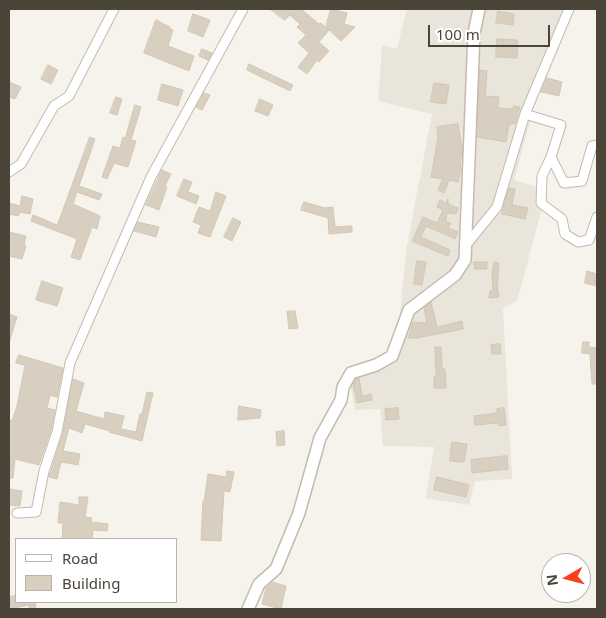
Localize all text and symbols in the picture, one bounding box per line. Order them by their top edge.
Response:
scale bar [431,15,554,47]
text: 100 m [436,24,480,44]
legend [15,538,178,603]
text: Road [62,548,98,568]
north arrow [541,553,591,603]
text: Building [62,573,120,593]
text: N [541,573,562,587]

